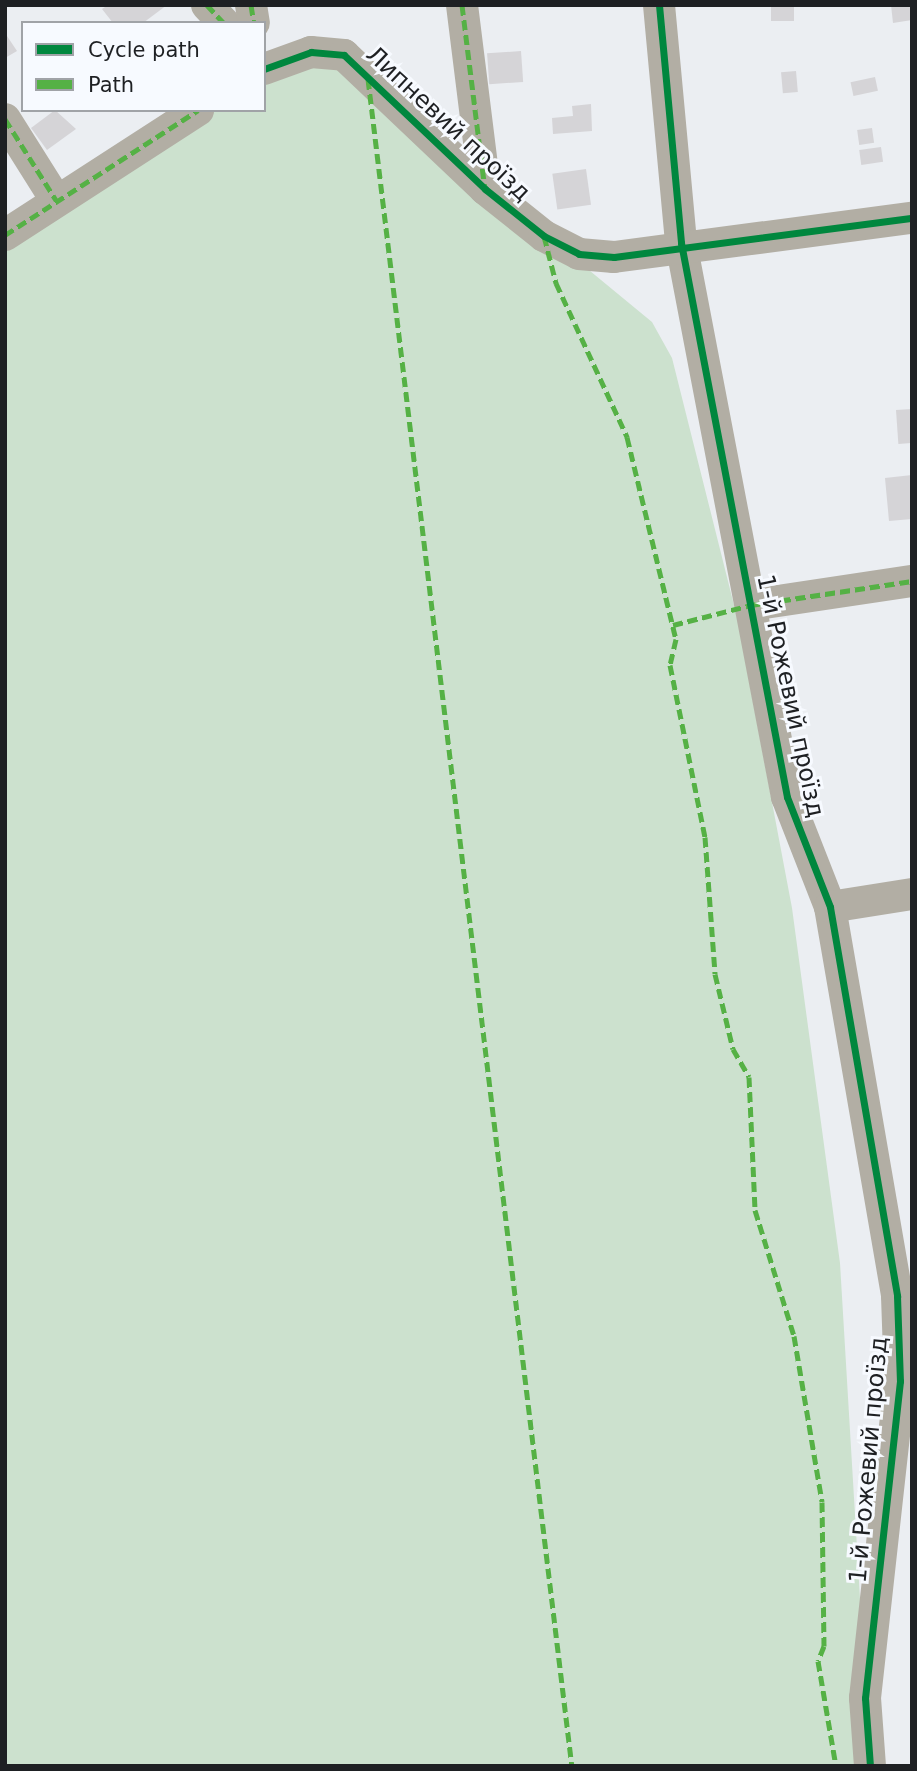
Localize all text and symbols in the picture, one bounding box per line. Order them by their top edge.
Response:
legend [21,21,266,112]
text: Cycle path [88,38,200,62]
street label: Липневий проїзд [360,40,536,208]
text: Path [88,73,134,97]
street label: 1-й Рожевий проїзд [750,572,830,820]
street label: 1-й Рожевий проїзд [844,1336,894,1584]

